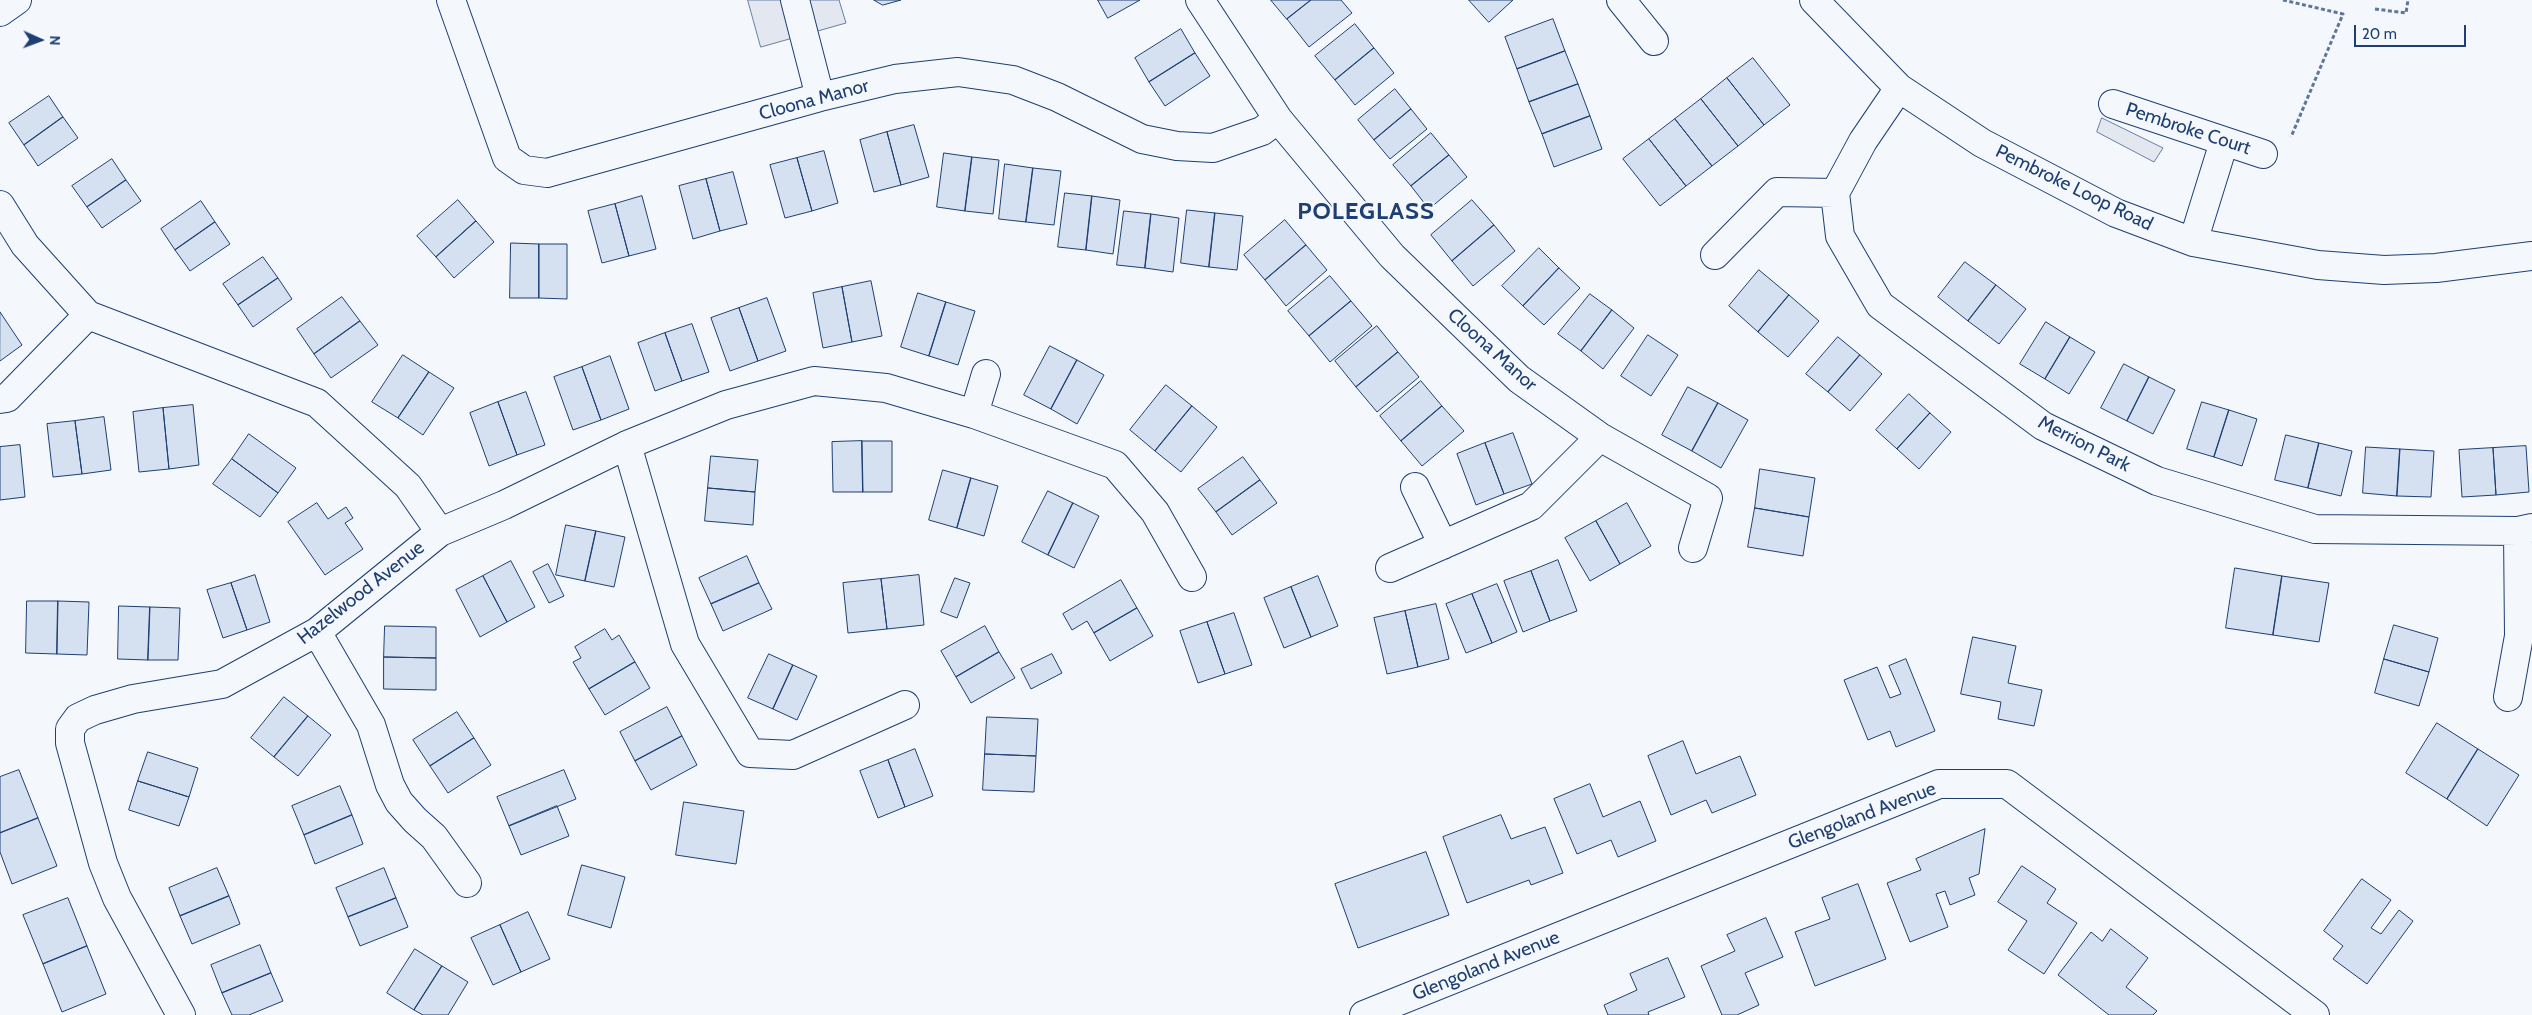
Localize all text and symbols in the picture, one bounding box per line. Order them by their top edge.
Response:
north arrow [15,15,65,65]
scale bar [2357,15,2470,47]
text: 20 m [2362,25,2397,43]
text: N [46,35,64,46]
street label: Cloona Manor [757,74,871,126]
street label: Pembroke Court [2123,98,2253,160]
street label: Pembroke Loop Road [1992,140,2156,236]
district label: POLEGLASS [1296,198,1436,226]
street label: Cloona Manor [1443,304,1541,396]
street label: Merrion Park [2034,411,2134,477]
street label: Hazelwood Avenue [293,536,429,650]
street label: Glengoland Avenue [1785,777,1939,855]
street label: Glengoland Avenue [1409,926,1563,1006]

